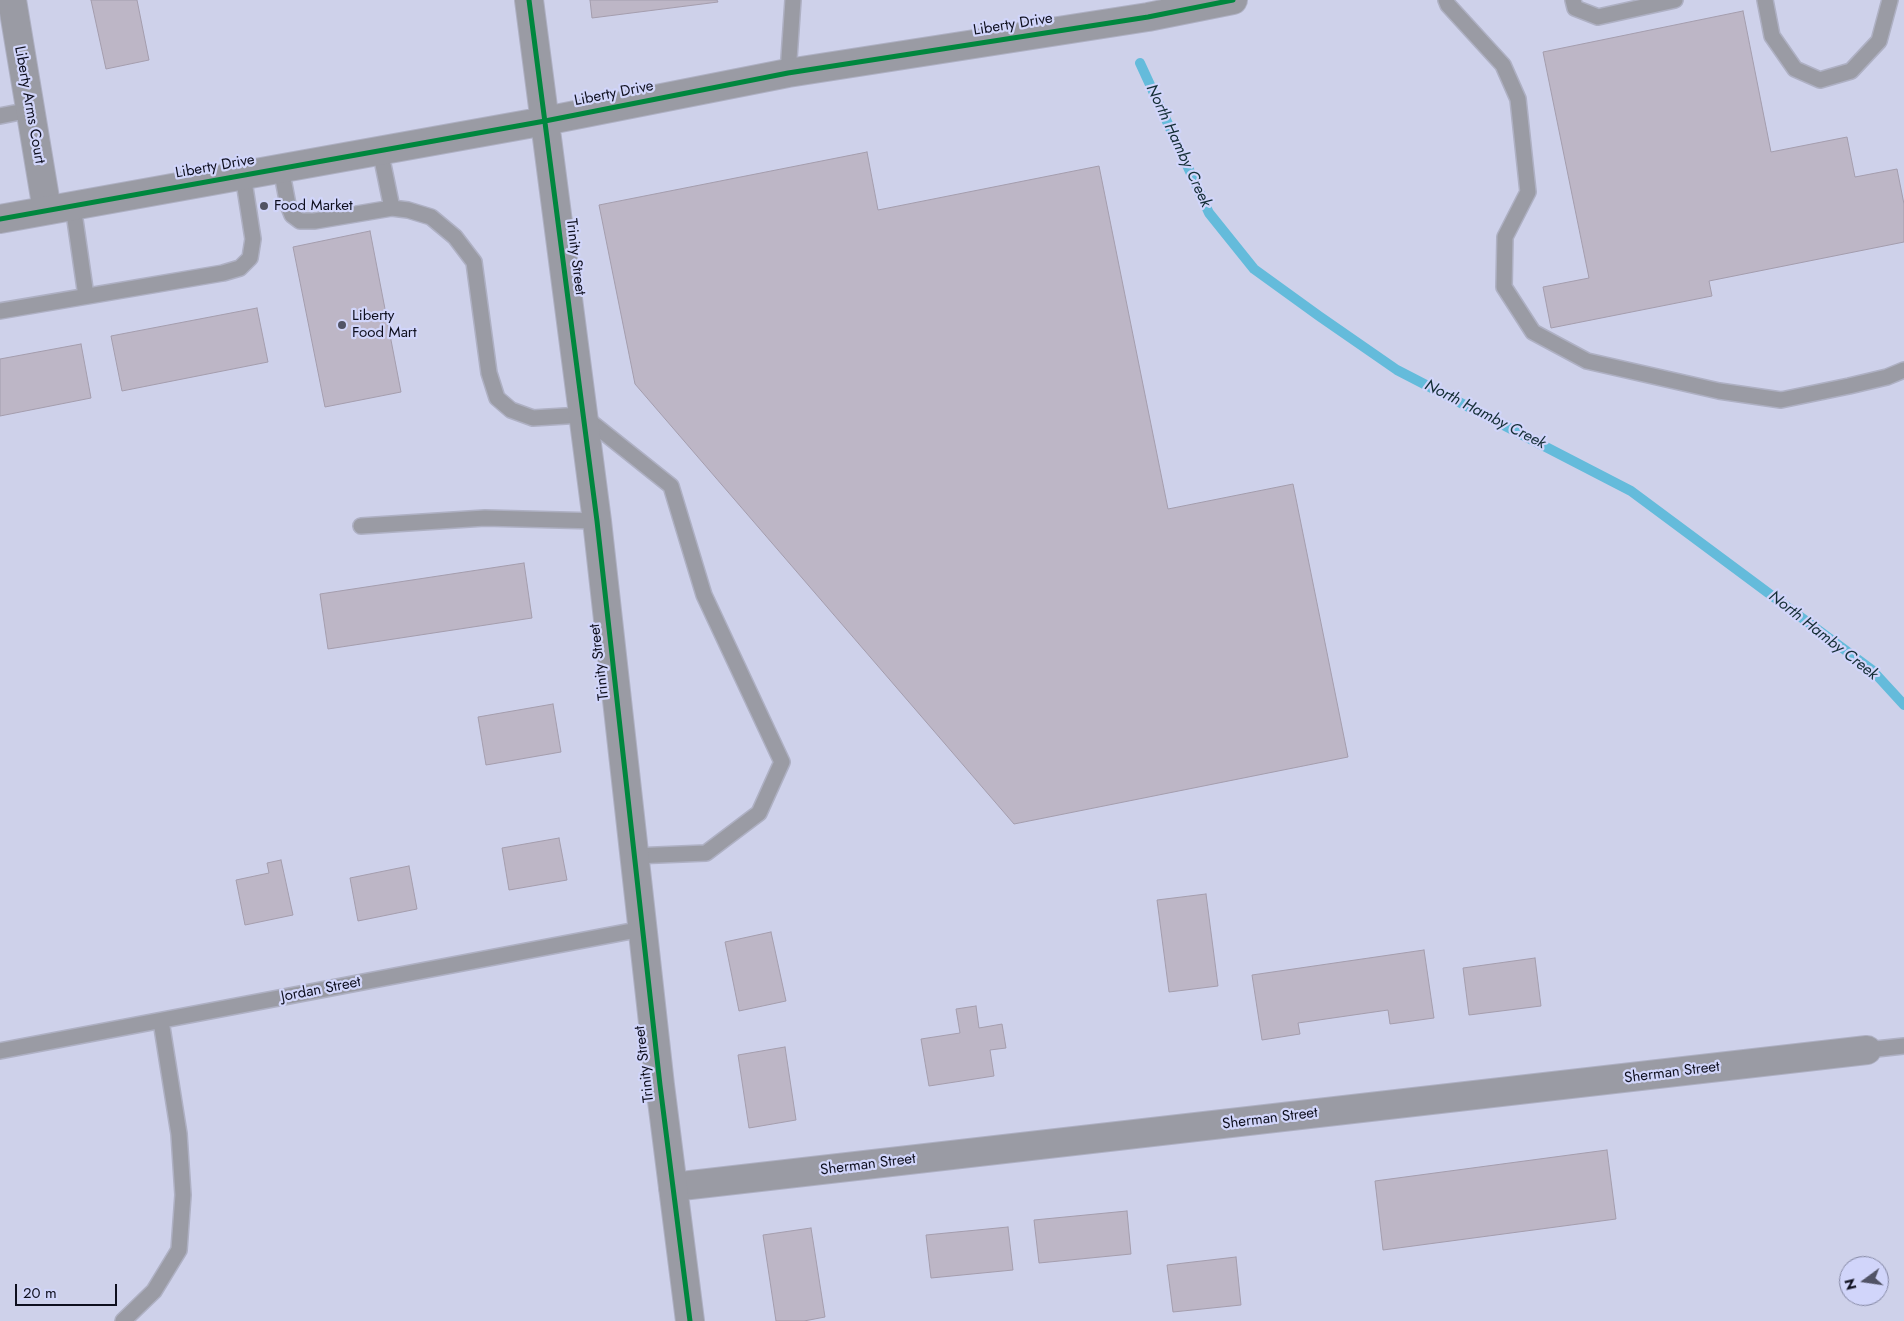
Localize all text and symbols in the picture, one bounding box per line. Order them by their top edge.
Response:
street label: Liberty Drive [972,10,1054,40]
street label: Liberty Arms Court [10,45,48,165]
street label: Liberty Drive [573,78,655,110]
water label: North Hamby Creek [1141,81,1215,211]
street label: Liberty Drive [174,151,256,183]
place label: Food Market [274,197,353,215]
marker: Food Market [258,200,270,212]
street label: Trinity Street [561,218,589,296]
place label: Liberty Food Mart [352,307,417,342]
marker: Liberty Food Mart [336,319,348,331]
water label: North Hamby Creek [1421,376,1549,454]
water label: North Hamby Creek [1765,587,1881,685]
street label: Trinity Street [586,623,614,701]
street label: Jordan Street [280,973,362,1007]
street label: Trinity Street [631,1025,659,1103]
street label: Sherman Street [1623,1058,1721,1088]
street label: Sherman Street [1221,1104,1319,1134]
street label: Sherman Street [819,1150,917,1180]
north arrow [1839,1256,1889,1306]
scale bar [18,1274,120,1306]
text: N [1839,1277,1861,1292]
text: 20 m [23,1282,57,1304]

